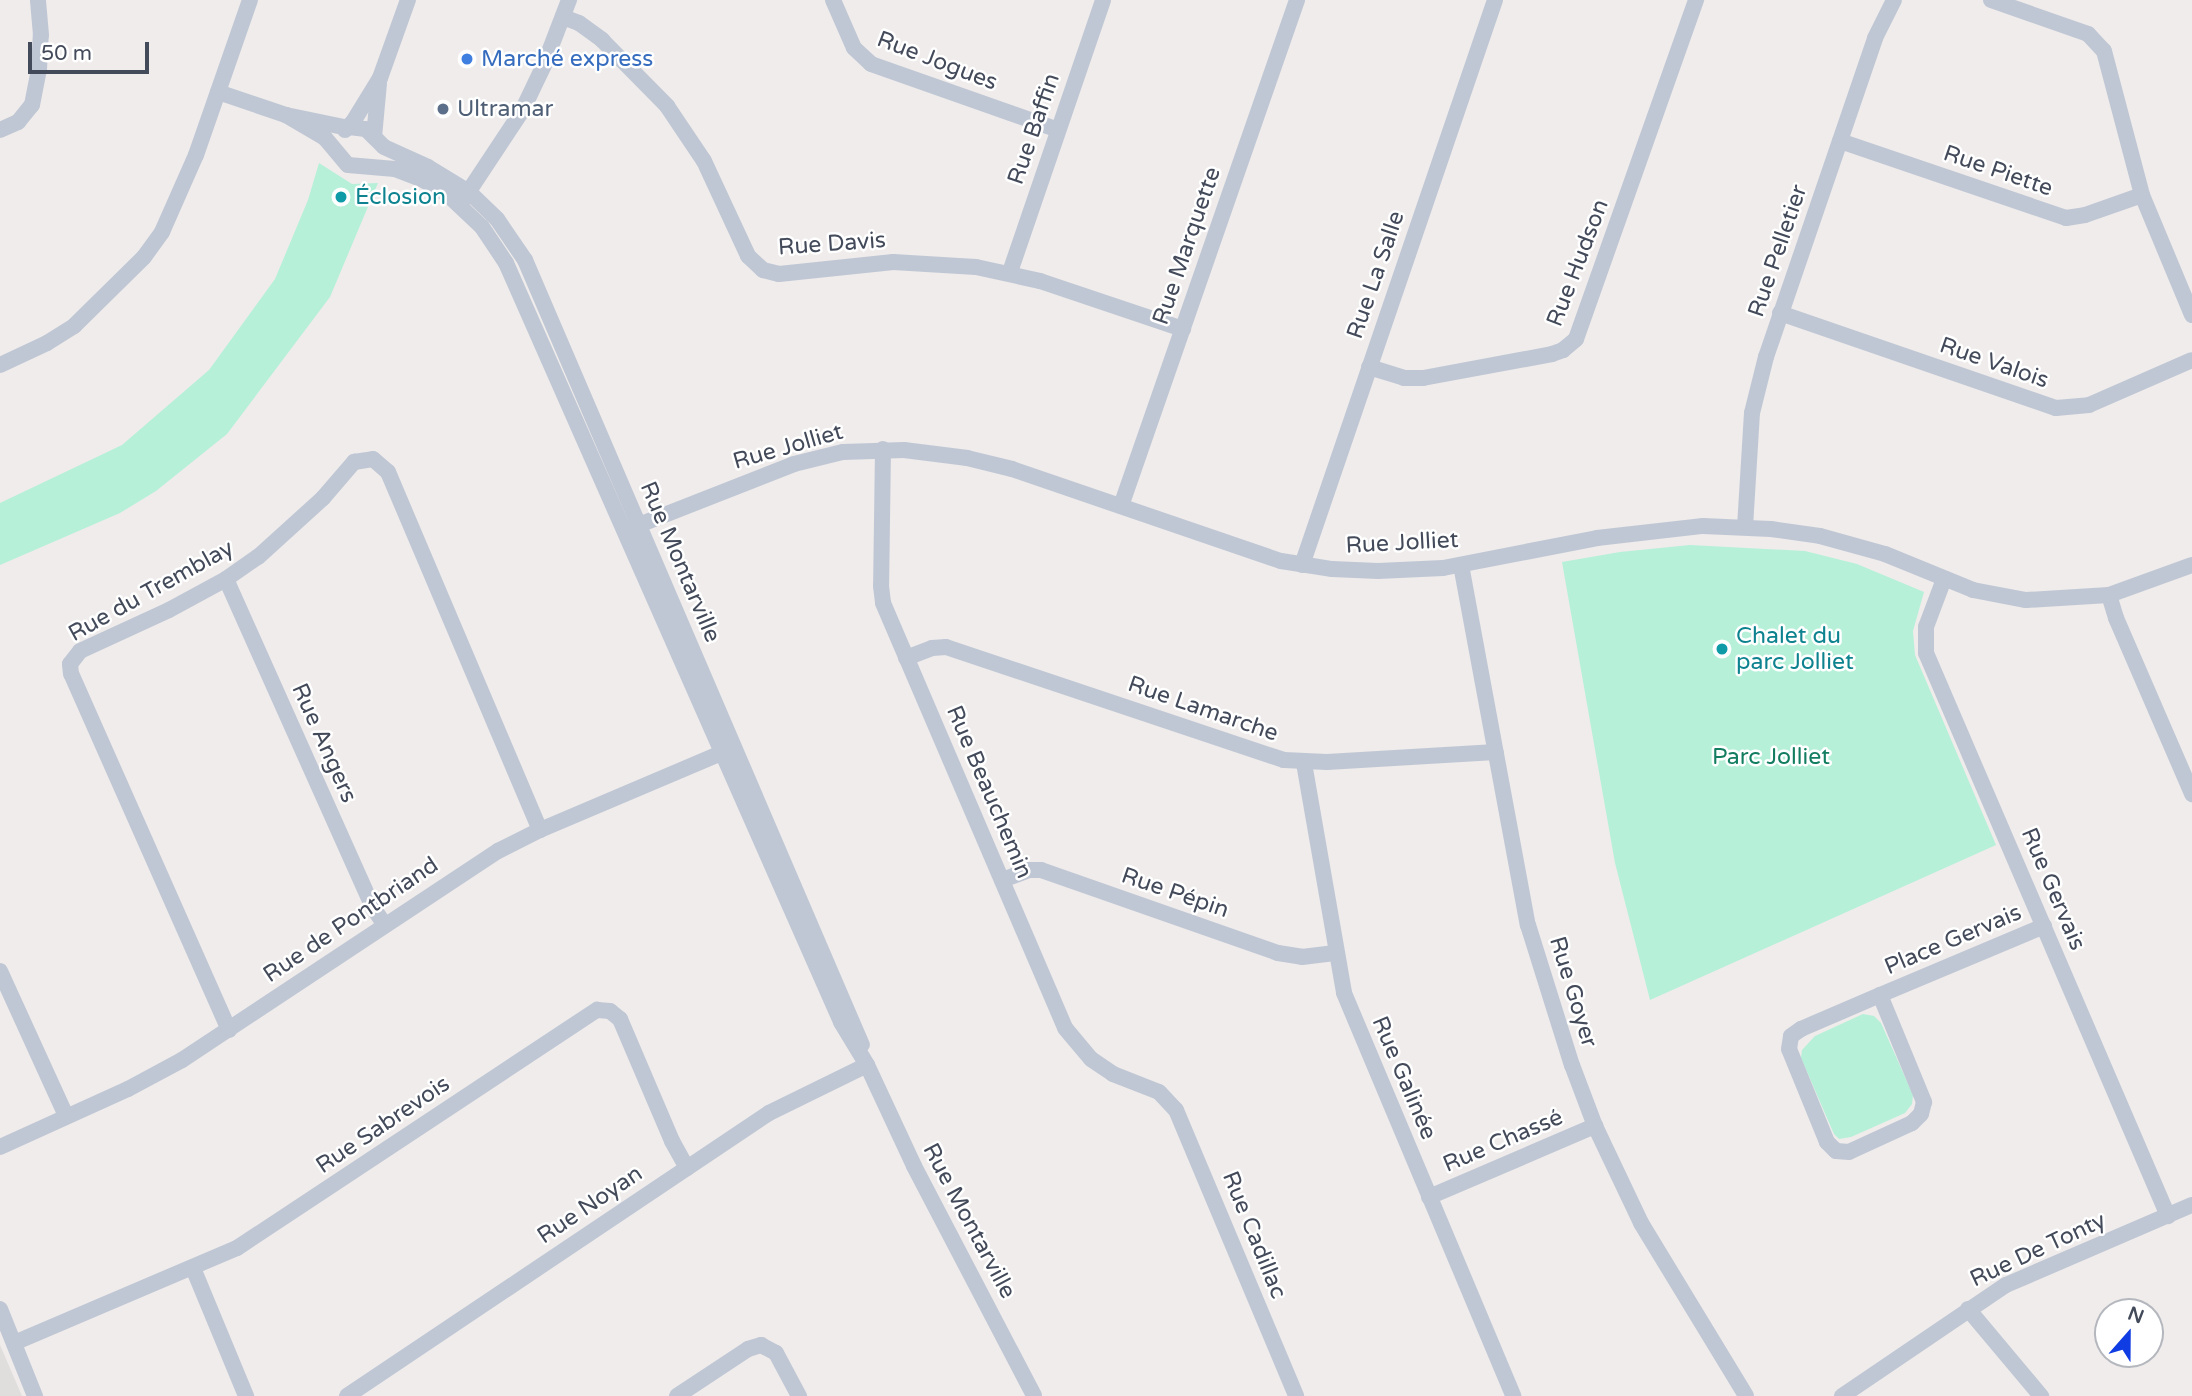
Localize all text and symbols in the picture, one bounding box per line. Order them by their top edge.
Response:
street label: Rue Jogues [873,25,1001,97]
scale bar [32,28,152,72]
text: 50 m [41,41,92,66]
place label: Marché express [481,45,653,73]
marker: Marché express [459,51,475,67]
street label: Rue Baffin [1002,70,1066,188]
place label: Ultramar [457,95,553,123]
marker: Ultramar [435,101,451,117]
street label: Rue Piette [1940,139,2056,203]
street label: Rue Marquette [1147,164,1227,328]
street label: Rue Pelletier [1742,181,1814,321]
place label: Éclosion [355,183,446,211]
marker: Éclosion [333,189,349,205]
street label: Rue Hudson [1541,196,1615,330]
street label: Rue La Salle [1341,208,1411,342]
street label: Rue Davis [777,226,887,262]
street label: Rue Valois [1936,331,2052,395]
street label: Rue Jolliet [730,418,846,476]
street label: Rue Montarville [634,477,726,647]
street label: Rue Jolliet [1345,526,1459,560]
street label: Rue du Tremblay [64,534,238,648]
place label: Chalet du parc Jolliet [1736,622,1854,676]
marker: Chalet du parc Jolliet [1714,641,1730,657]
street label: Rue Lamarche [1124,670,1282,748]
street label: Rue Angers [285,679,363,807]
street label: Rue Beauchemin [940,701,1038,883]
park label: Parc Jolliet [1712,743,1830,771]
street label: Rue Gervais [2015,824,2091,954]
street label: Rue de Pontbriand [258,851,444,989]
street label: Rue Pépin [1118,862,1232,924]
street label: Place Gervais [1880,899,2026,981]
street label: Rue Goyer [1543,933,1603,1051]
street label: Rue Galinée [1366,1012,1442,1144]
street label: Rue Sabrevois [311,1070,455,1180]
street label: Rue Chassé [1439,1103,1567,1179]
street label: Rue Montarville [916,1139,1022,1303]
street label: Rue Noyan [532,1160,648,1250]
street label: Rue Cadillac [1216,1167,1292,1303]
street label: Rue De Tonty [1966,1207,2110,1293]
north arrow [2094,1298,2164,1368]
text: N [2125,1302,2147,1328]

